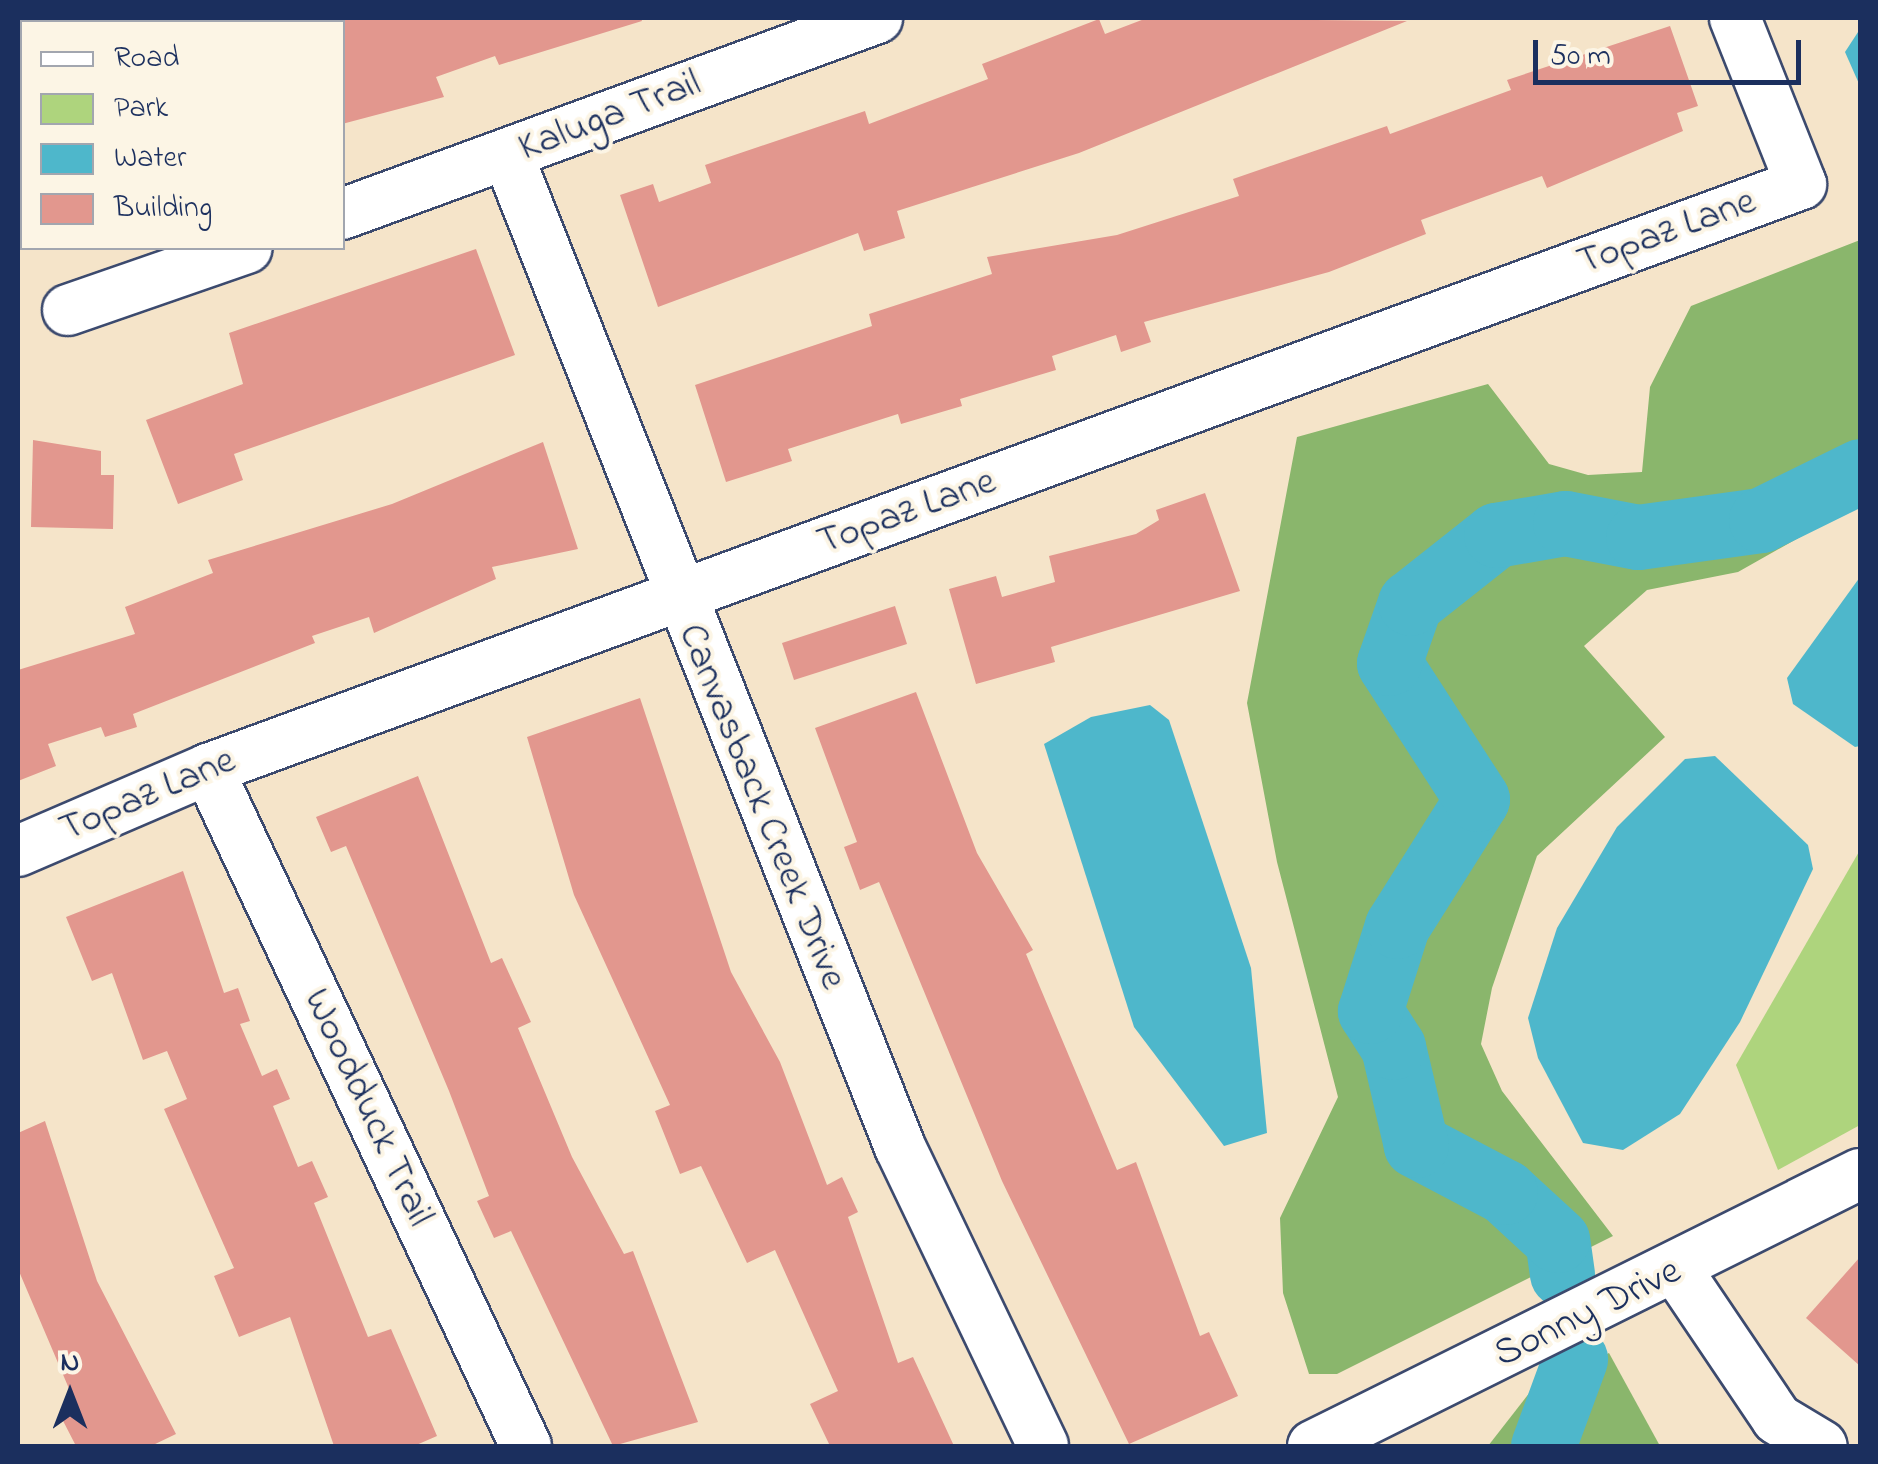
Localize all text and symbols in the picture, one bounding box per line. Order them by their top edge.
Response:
legend [20,20,345,250]
scale bar [1538,20,1806,82]
text: 50 m [1550,35,1611,79]
text: Road [114,37,179,81]
street label: Kaluga Trail [512,60,708,174]
text: Park [114,87,168,131]
text: Water [114,137,186,181]
street label: Topaz Lane [1571,179,1763,287]
text: Building [114,187,212,231]
street label: Topaz Lane [811,459,1003,567]
street label: Canvasback Creek Drive [666,617,856,997]
street label: Topaz Lane [53,738,243,854]
street label: Woodduck Trail [291,982,443,1234]
street label: Sonny Drive [1487,1248,1689,1380]
text: N [61,1343,79,1384]
north arrow [20,1344,120,1444]

